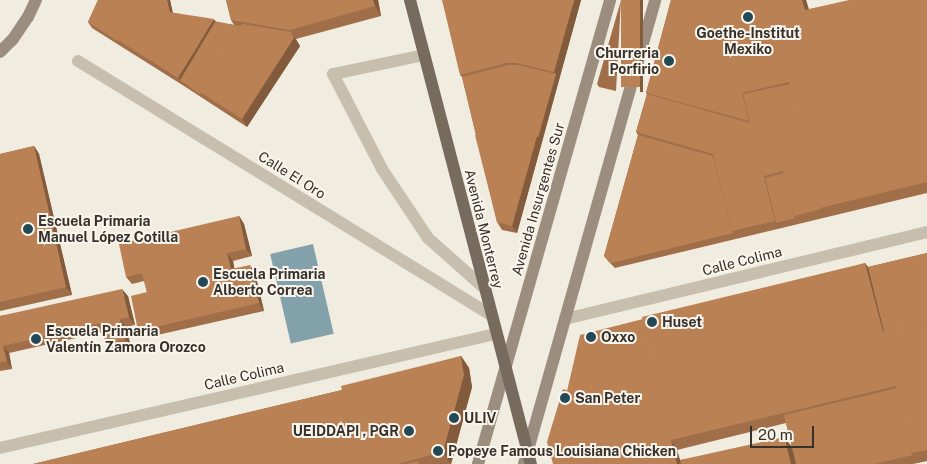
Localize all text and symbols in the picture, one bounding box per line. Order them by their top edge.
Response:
marker: Goethe-Institut Mexiko [742,11,754,23]
place label: Goethe-Institut Mexiko [696,25,800,58]
place label: Churreria Porfirio [595,45,659,78]
marker: Churreria Porfirio [663,55,675,67]
street label: Avenida Insurgentes Sur [508,121,568,277]
street label: Calle El Oro [255,148,329,202]
street label: Avenida Monterrey [461,168,507,290]
place label: Escuela Primaria Manuel López Cotilla [38,213,178,246]
marker: Escuela Primaria Manuel López Cotilla [22,223,34,235]
street label: Calle Colima [700,243,784,279]
place label: Escuela Primaria Alberto Correa [213,266,325,298]
marker: Escuela Primaria Alberto Correa [197,276,209,288]
place label: Huset [662,314,702,330]
marker: Huset [646,316,658,328]
place label: Escuela Primaria Valentín Zamora Orozco [46,323,206,356]
place label: Oxxo [601,329,635,345]
marker: Oxxo [585,331,597,343]
marker: Escuela Primaria Valentín Zamora Orozco [30,333,42,345]
street label: Calle Colima [202,359,286,393]
place label: San Peter [575,390,640,406]
marker: San Peter [559,392,571,404]
place label: ULIV [464,410,496,426]
marker: ULIV [448,412,460,424]
scale bar [752,416,816,448]
place label: UEIDDAPI , PGR [293,423,399,439]
marker: UEIDDAPI , PGR [403,425,415,437]
text: 20 m [758,426,793,443]
place label: Popeye Famous Louisiana Chicken [448,443,676,459]
marker: Popeye Famous Louisiana Chicken [432,445,444,457]

